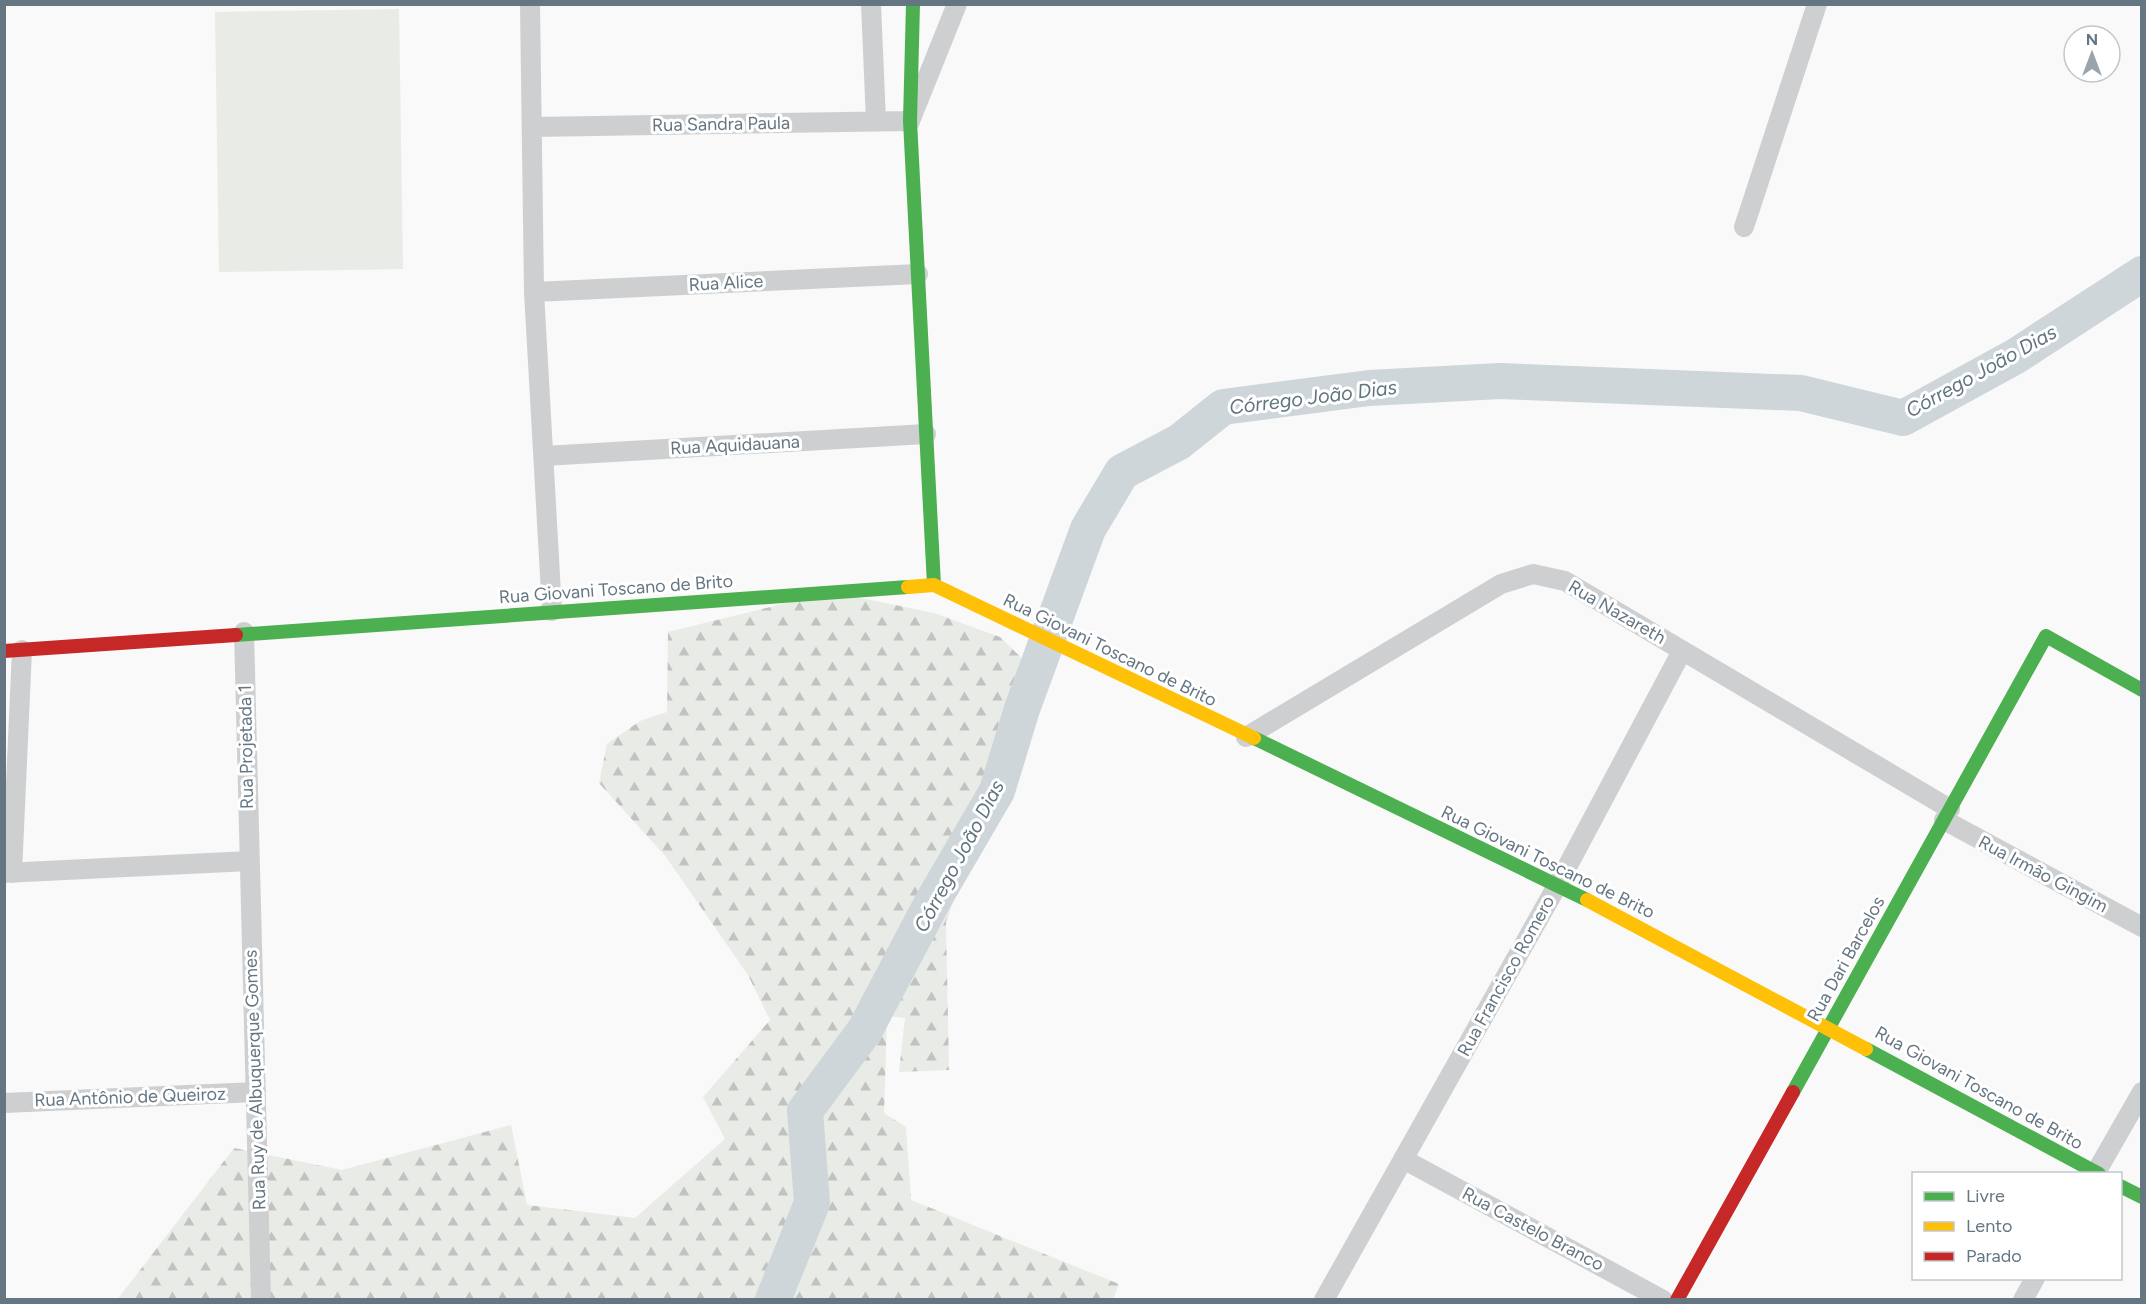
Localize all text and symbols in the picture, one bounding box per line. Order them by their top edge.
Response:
north arrow [2062,24,2122,84]
text: N [2086,30,2098,49]
street label: Rua Sandra Paula [652,112,790,136]
street label: Rua Alice [688,270,764,296]
water label: Córrego João Dias [1901,319,2061,422]
water label: Córrego João Dias [1228,375,1399,419]
street label: Rua Aquidauana [670,431,800,459]
street label: Rua Giovani Toscano de Brito [498,570,734,608]
street label: Rua Nazareth [1564,575,1670,649]
street label: Rua Giovani Toscano de Brito [1000,589,1220,711]
street label: Rua Projetada 1 [234,685,258,809]
water label: Córrego João Dias [909,775,1009,936]
street label: Rua Giovani Toscano de Brito [1438,801,1658,923]
street label: Rua Irmão Gingim [1975,831,2111,917]
street label: Rua Francisco Romero [1453,892,1559,1060]
street label: Rua Dari Barcelos [1802,893,1890,1025]
street label: Rua Ruy de Albuquerque Gomes [239,949,271,1211]
street label: Rua Giovani Toscano de Brito [1871,1021,2087,1155]
street label: Rua Antônio de Queiroz [34,1083,226,1111]
legend [1912,1172,2122,1280]
street label: Rua Castelo Branco [1458,1182,1608,1276]
text: Livre [1966,1185,2005,1207]
text: Lento [1966,1215,2012,1237]
text: Parado [1966,1245,2022,1267]

